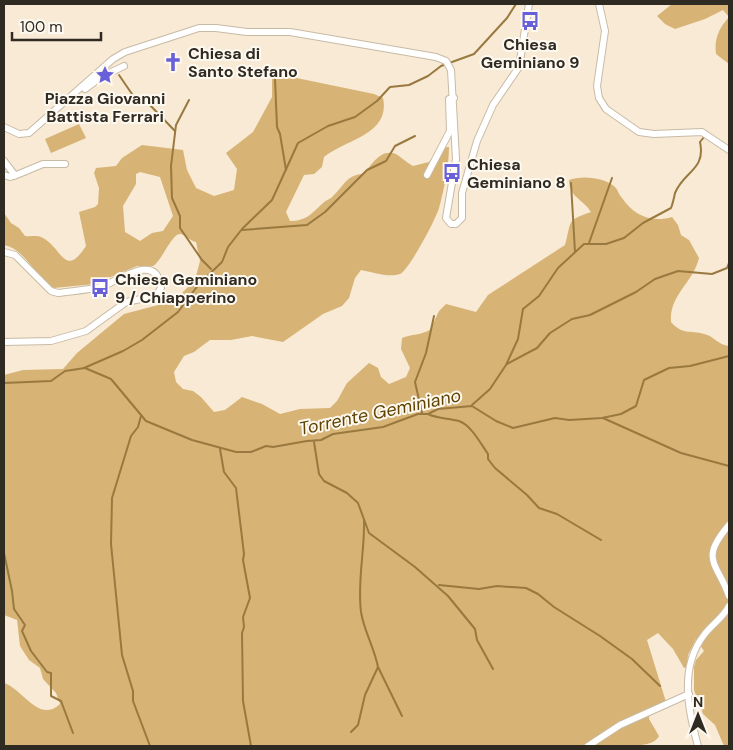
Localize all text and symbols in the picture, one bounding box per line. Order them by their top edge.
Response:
scale bar [12,10,101,42]
bus stop icon: Chiesa Geminiano 9 [519,10,541,32]
text: 100 m [20,17,63,37]
place label: Chiesa Geminiano 9 [481,34,579,73]
place label: Chiesa di Santo Stefano [188,43,298,82]
church icon: Chiesa di Santo Stefano [162,51,184,73]
place icon: Piazza Giovanni Battista Ferrari [94,64,116,86]
place label: Piazza Giovanni Battista Ferrari [45,88,165,127]
place label: Chiesa Geminiano 8 [467,154,566,193]
bus stop icon: Chiesa Geminiano 8 [441,162,463,184]
place label: Chiesa Geminiano 9 / Chiapperino [115,269,257,308]
bus stop icon: Chiesa Geminiano 9 / Chiapperino [89,277,111,299]
water label: Torrente Geminiano [297,383,463,441]
north arrow [673,690,723,740]
text: N [693,693,703,711]

